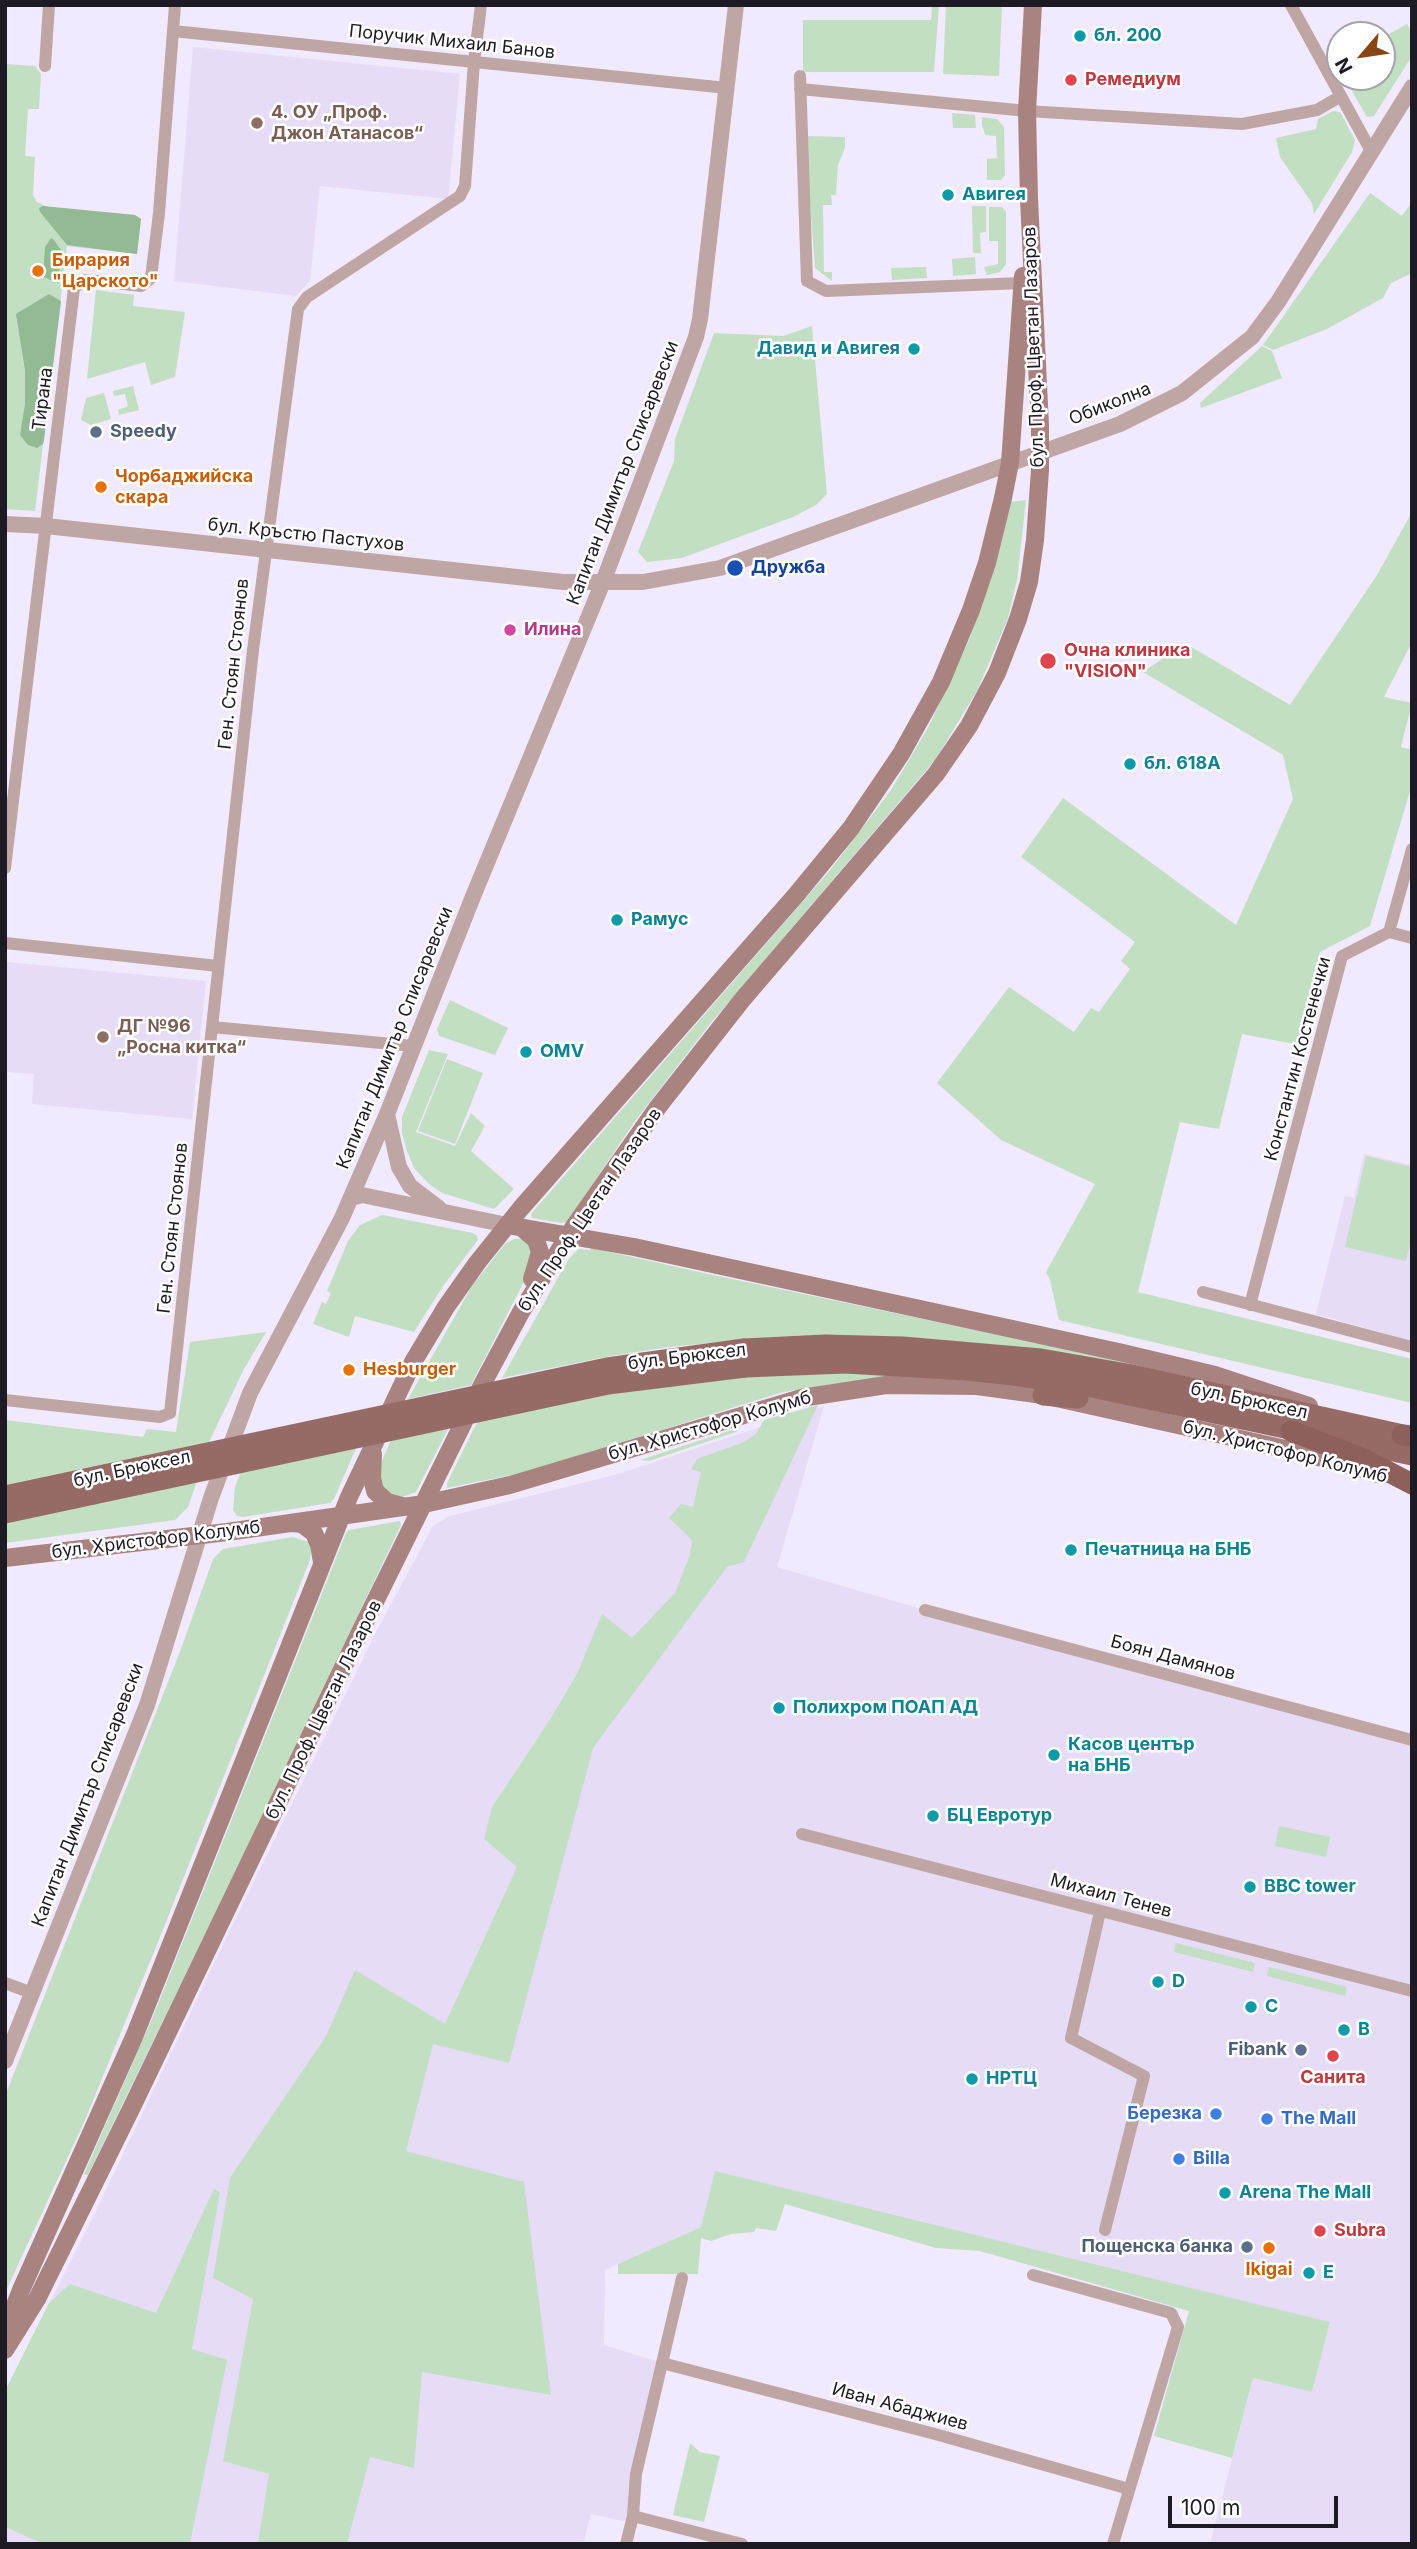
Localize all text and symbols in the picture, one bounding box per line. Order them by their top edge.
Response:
street label: Поручик Михаил Банов [348,20,556,64]
north arrow [1326,21,1396,91]
place label: бл. 200 [1094,25,1162,47]
marker: бл. 200 [1072,28,1088,44]
text: N [1330,54,1358,77]
place label: Ремедиум [1085,69,1181,91]
marker: Ремедиум [1063,72,1079,88]
place label: 4. ОУ „Проф. Джон Атанасов“ [271,102,423,144]
marker: 4. ОУ „Проф. Джон Атанасов“ [249,115,265,131]
place label: Авигея [962,184,1026,206]
marker: Авигея [940,187,956,203]
street label: бул. Проф. Цветан Лазаров [1019,226,1049,468]
place label: Бирария "Царското" [52,250,159,292]
marker: Бирария "Царското" [30,263,46,279]
street label: Капитан Димитър Списаревски [563,338,683,608]
place label: Давид и Авигея [757,338,900,360]
marker: Давид и Авигея [906,341,922,357]
street label: Тирана [28,366,58,432]
street label: Обиколна [1066,378,1154,430]
place label: Speedy [110,421,177,443]
marker: Speedy [88,424,104,440]
place label: Чорбаджийска скара [115,466,253,508]
marker: Чорбаджийска скара [93,479,109,495]
street label: бул. Кръстю Пастухов [207,514,405,556]
place label: Дружба [751,557,825,579]
marker: Дружба [725,558,745,578]
street label: Ген. Стоян Стоянов [214,577,254,751]
place label: Илина [524,619,581,641]
marker: Илина [502,622,518,638]
place label: Очна клиника "VISION" [1064,640,1191,682]
marker: Очна клиника "VISION" [1038,651,1058,671]
place label: бл. 618А [1144,753,1221,775]
marker: бл. 618А [1122,756,1138,772]
street label: Капитан Димитър Списаревски [332,904,458,1172]
place label: Рамус [631,909,689,931]
marker: Рамус [609,912,625,928]
street label: Константин Костенечки [1260,955,1336,1163]
place label: ДГ №96 „Росна китка“ [117,1016,246,1058]
marker: ДГ №96 „Росна китка“ [95,1029,111,1045]
place label: OMV [540,1041,584,1063]
marker: OMV [518,1044,534,1060]
street label: бул. Проф. Цветан Лазаров [514,1104,666,1316]
street label: Ген. Стоян Стоянов [153,1141,193,1315]
street label: бул. Брюксел [627,1339,747,1375]
place label: Hesburger [363,1359,456,1381]
marker: Hesburger [341,1362,357,1378]
street label: бул. Брюксел [1189,1378,1309,1424]
street label: бул. Христофор Колумб [606,1387,814,1465]
street label: бул. Христофор Колумб [1181,1416,1389,1488]
street label: бул. Брюксел [72,1446,192,1492]
street label: бул. Христофор Колумб [51,1516,261,1564]
place label: Печатница на БНБ [1085,1539,1252,1561]
marker: Печатница на БНБ [1063,1542,1079,1558]
street label: бул. Проф. Цветан Лазаров [262,1597,386,1823]
street label: Боян Дамянов [1108,1631,1238,1685]
street label: Капитан Димитър Списаревски [28,1660,148,1930]
place label: Полихром ПОАП АД [793,1697,978,1719]
marker: Полихром ПОАП АД [771,1700,787,1716]
place label: Касов център на БНБ [1068,1734,1194,1776]
marker: Касов център на БНБ [1046,1747,1062,1763]
place label: БЦ Евротур [947,1805,1052,1827]
marker: БЦ Евротур [925,1808,941,1824]
street label: Михаил Тенев [1048,1869,1174,1923]
place label: BBC tower [1264,1876,1356,1898]
marker: BBC tower [1242,1879,1258,1895]
place label: D [1172,1971,1185,1993]
marker: D [1150,1974,1166,1990]
place label: C [1265,1996,1278,2018]
marker: C [1243,1999,1259,2015]
place label: B [1358,2019,1370,2041]
marker: B [1336,2022,1352,2038]
place label: Fibank [1228,2039,1287,2061]
marker: Fibank [1293,2042,1309,2058]
marker: Санита [1325,2048,1341,2064]
place label: Санита [1300,2067,1366,2089]
place label: НРТЦ [986,2068,1037,2090]
marker: НРТЦ [964,2071,980,2087]
place label: Березка [1127,2103,1202,2125]
marker: Березка [1208,2106,1224,2122]
place label: The Mall [1281,2108,1356,2130]
marker: The Mall [1259,2111,1275,2127]
place label: Billa [1193,2148,1230,2170]
marker: Billa [1171,2151,1187,2167]
place label: Arena The Mall [1239,2182,1371,2204]
marker: Arena The Mall [1217,2185,1233,2201]
place label: Subra [1334,2220,1386,2242]
marker: Subra [1312,2223,1328,2239]
place label: Пощенска банка [1081,2236,1233,2258]
marker: Пощенска банка [1239,2239,1255,2255]
marker: Ikigai [1261,2240,1277,2256]
place label: Ikigai [1245,2259,1293,2281]
place label: E [1323,2262,1334,2284]
marker: E [1301,2265,1317,2281]
street label: Иван Абаджиев [830,2378,970,2436]
scale bar [1172,2482,1342,2526]
text: 100 m [1181,2495,1240,2520]

